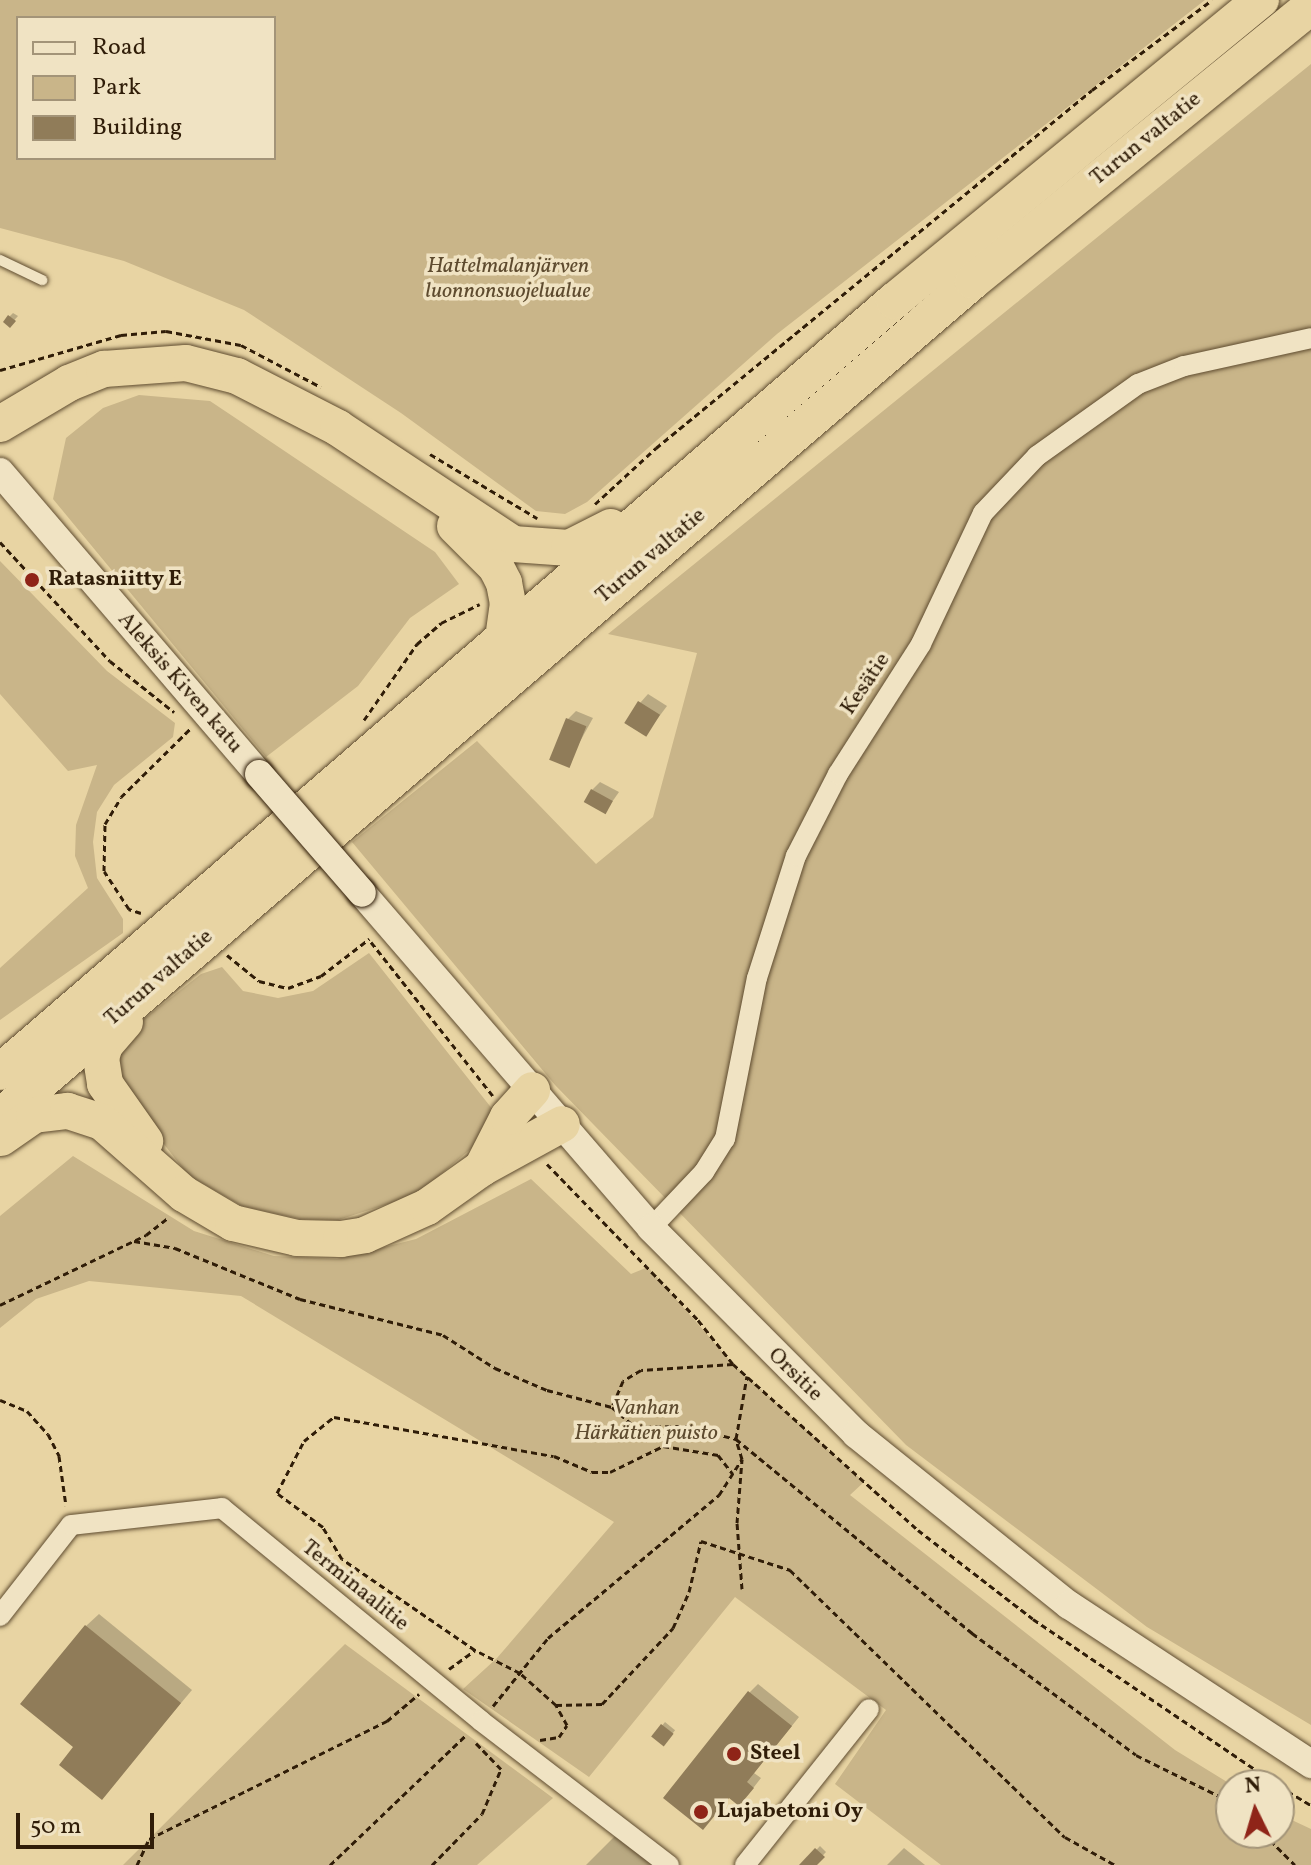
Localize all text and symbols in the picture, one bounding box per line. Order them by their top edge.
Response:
legend [16,16,276,160]
text: Road [92,31,146,65]
text: Park [92,71,141,105]
street label: Turun valtatie [1085,86,1207,192]
text: Building [92,111,182,145]
park label: Hattelmalanjärven luonnonsuojelualue [425,253,591,304]
street label: Turun valtatie [591,502,711,610]
place label: Ratasniitty E [48,567,182,593]
marker: Ratasniitty E [23,571,41,589]
street label: Aleksis Kiven katu [112,607,248,759]
street label: Kesätie [836,648,896,720]
street label: Turun valtatie [99,924,219,1032]
street label: Orsitie [762,1343,828,1407]
park label: Vanhan Härkätien puisto [574,1395,718,1446]
street label: Terminaalitie [296,1535,414,1637]
place label: Steel [750,1741,800,1767]
marker: Steel [725,1745,743,1763]
north arrow [1215,1769,1295,1849]
text: N [1244,1770,1262,1803]
scale bar [20,1797,158,1847]
place label: Lujabetoni Oy [717,1799,863,1825]
marker: Lujabetoni Oy [692,1803,710,1821]
text: 50 m [30,1810,82,1844]

